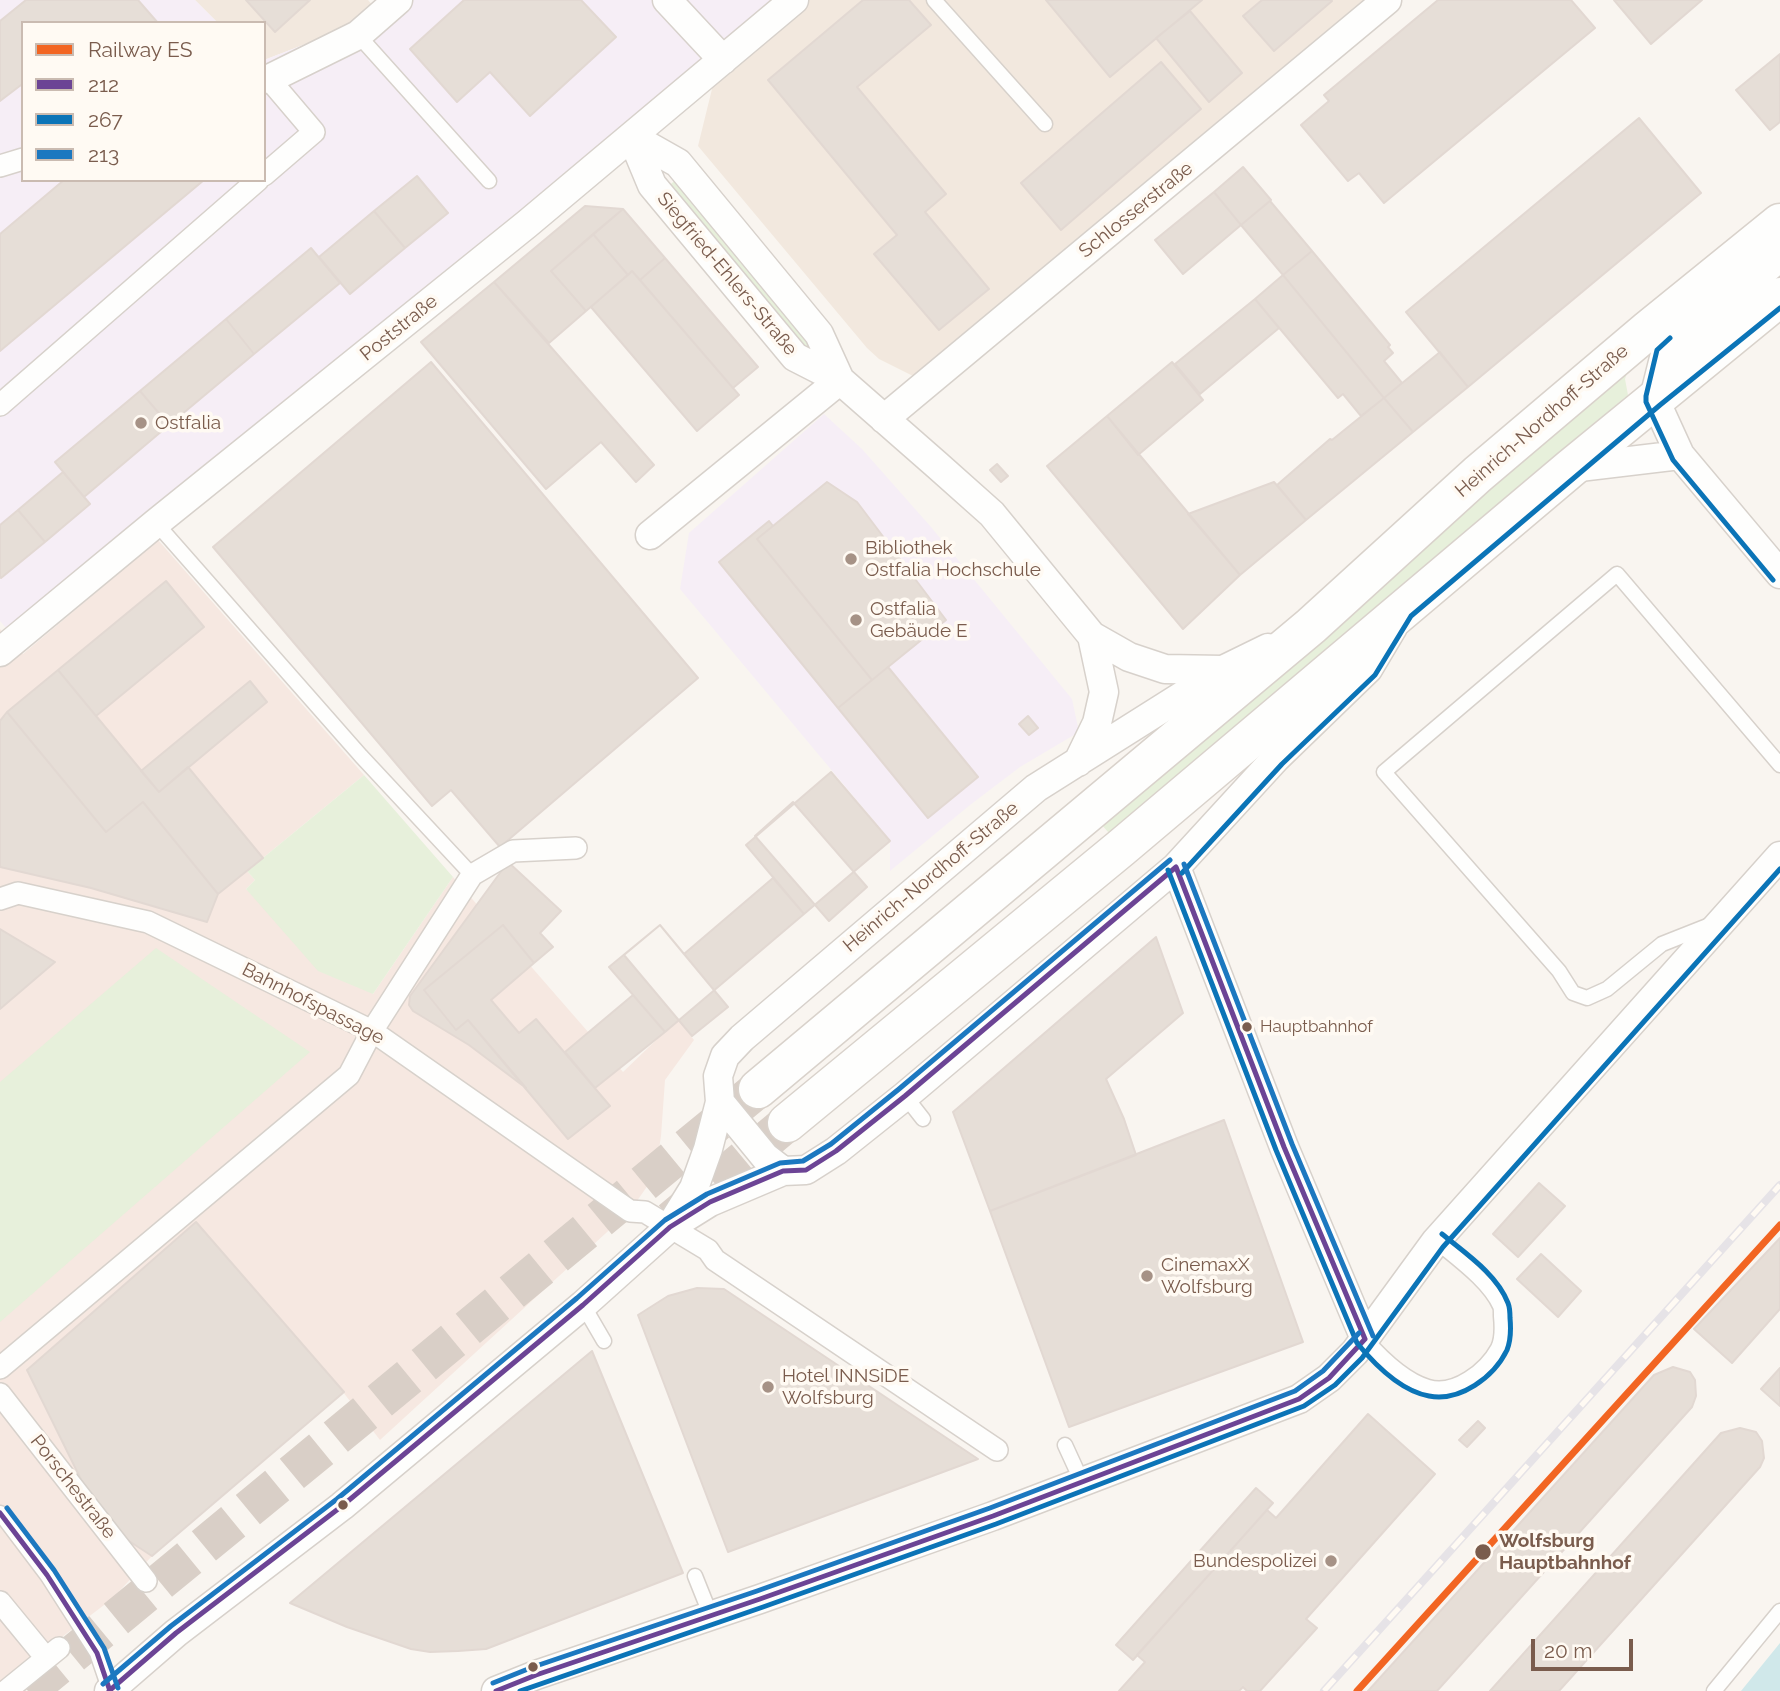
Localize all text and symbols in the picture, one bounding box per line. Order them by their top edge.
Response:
legend [21,21,266,182]
text: Railway ES [88,37,192,62]
text: 212 [88,72,119,97]
text: 267 [88,107,123,132]
text: 213 [88,142,119,167]
street label: Schlosserstraße [1074,157,1198,263]
street label: Siegfried-Ehlers-Straße [652,188,802,360]
street label: Poststraße [356,290,442,366]
street label: Heinrich-Nordhoff-Straße [1451,340,1633,502]
place label: Ostfalia [155,412,221,434]
marker: Ostfalia [133,415,149,431]
place label: Bibliothek Ostfalia Hochschule [865,537,1041,581]
marker: Bibliothek Ostfalia Hochschule [843,551,859,567]
place label: Ostfalia Gebäude E [870,598,968,642]
marker: Ostfalia Gebäude E [848,612,864,628]
street label: Heinrich-Nordhoff-Straße [839,797,1023,957]
street label: Bahnhofspassage [238,958,388,1050]
place label: Hauptbahnhof [1260,1017,1373,1037]
marker: Hauptbahnhof [1240,1020,1254,1034]
place label: CinemaxX Wolfsburg [1161,1254,1253,1298]
marker: CinemaxX Wolfsburg [1139,1268,1155,1284]
place label: Hotel INNSiDE Wolfsburg [782,1365,909,1409]
marker: Hotel INNSiDE Wolfsburg [760,1379,776,1395]
street label: Porschestraße [25,1430,121,1544]
unlabelled marker [336,1498,350,1512]
place label: Wolfsburg Hauptbahnhof [1499,1530,1631,1574]
marker: Wolfsburg Hauptbahnhof [1473,1542,1493,1562]
place label: Bundespolizei [1193,1550,1317,1572]
marker: Bundespolizei [1323,1553,1339,1569]
scale bar [1535,1624,1636,1668]
text: 20 m [1544,1638,1592,1663]
unlabelled marker [526,1660,540,1674]

